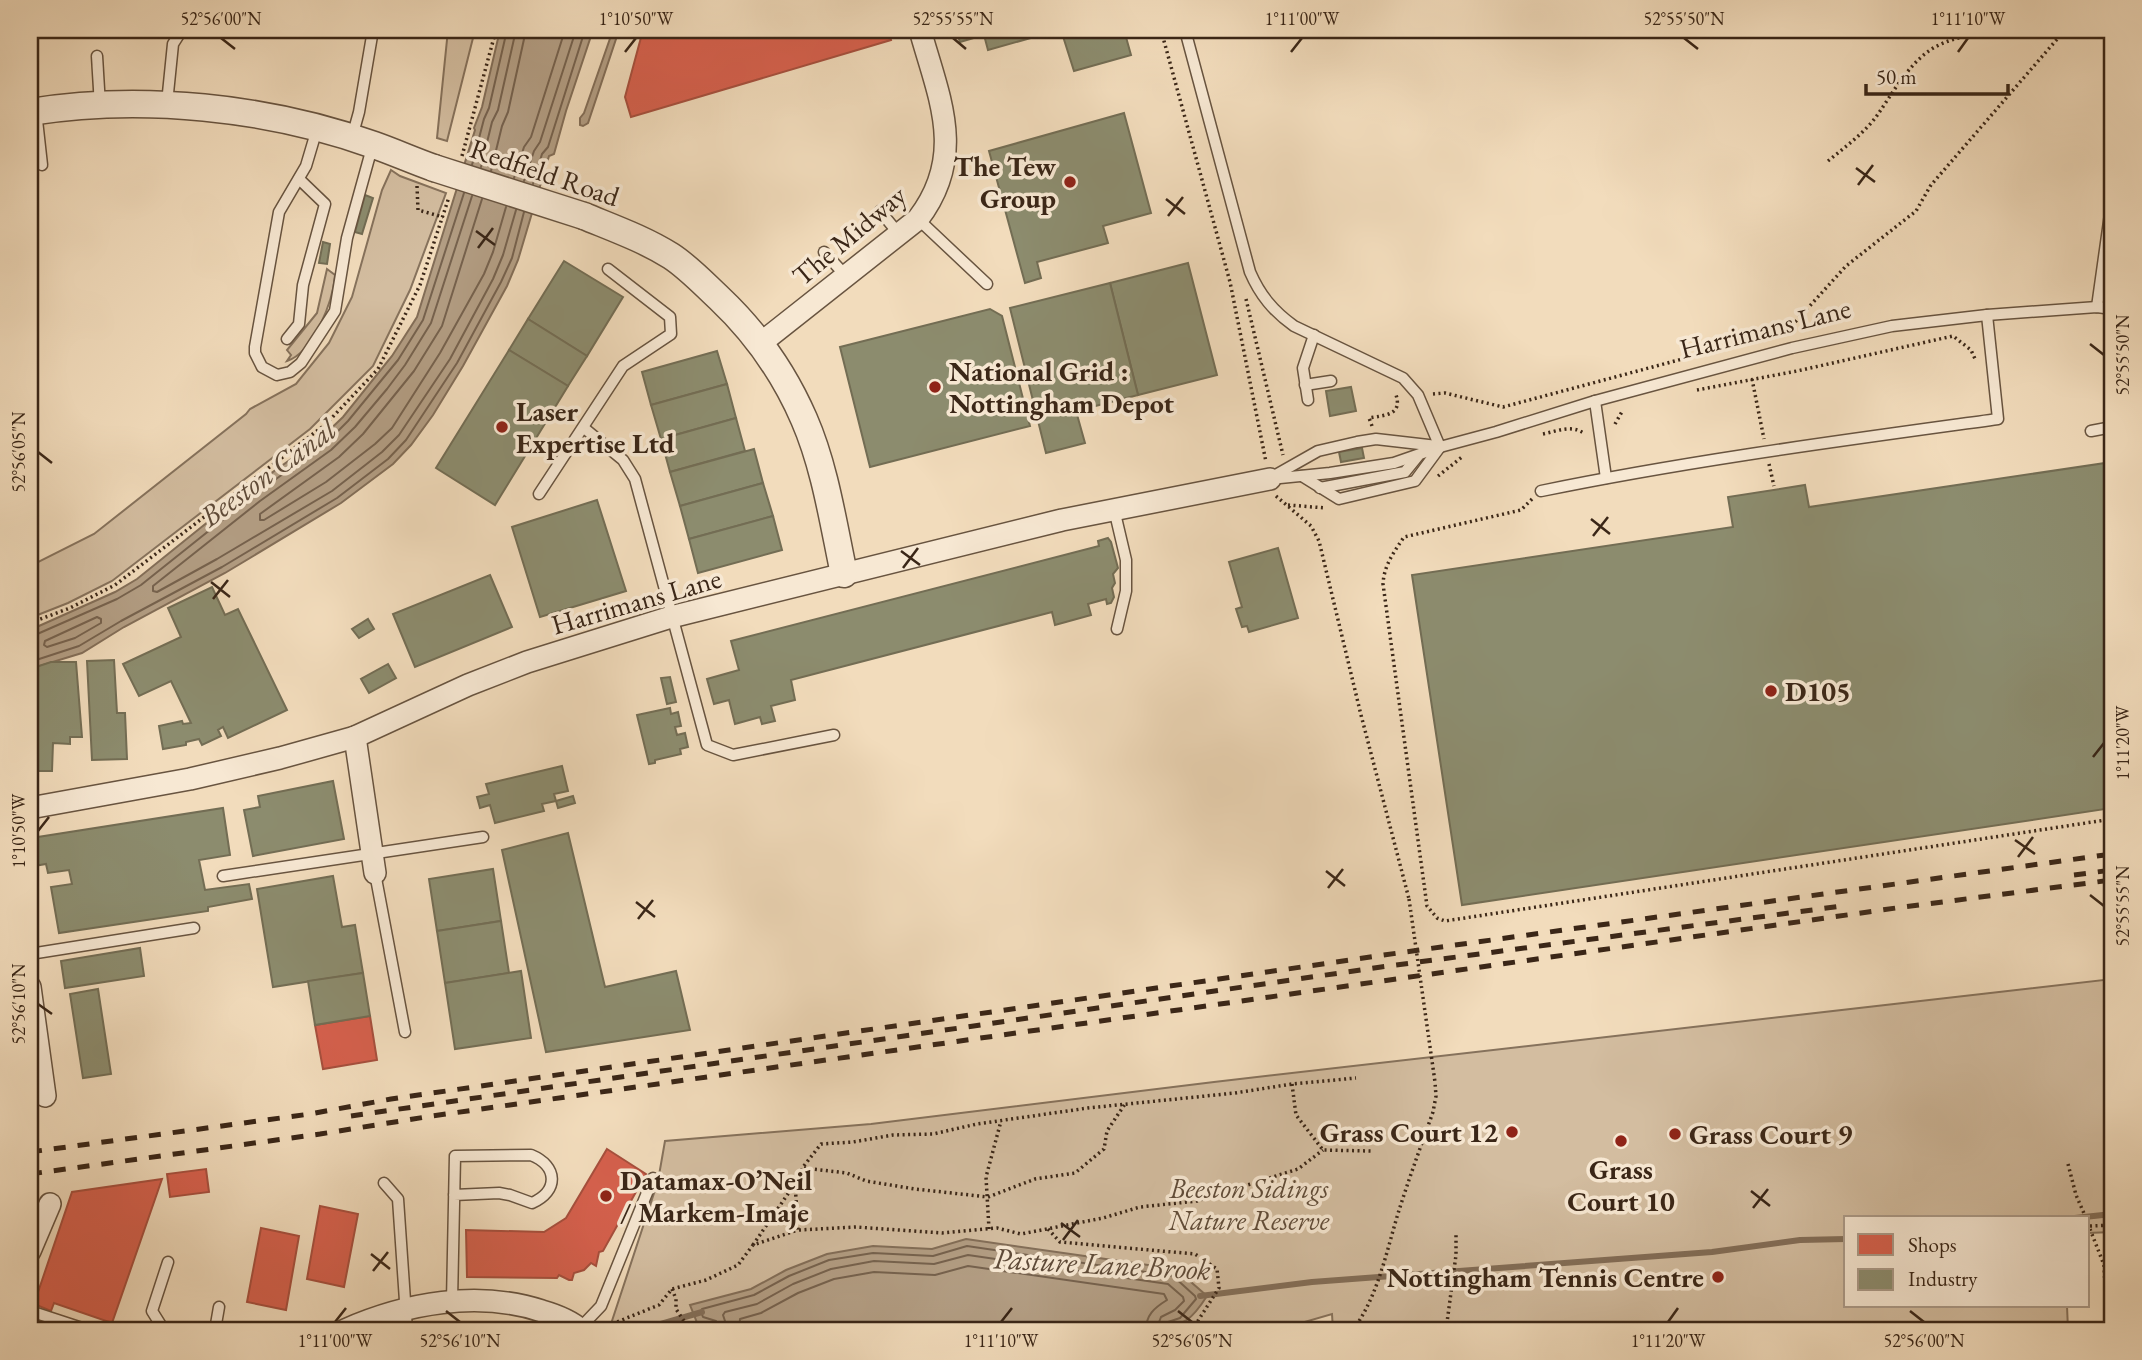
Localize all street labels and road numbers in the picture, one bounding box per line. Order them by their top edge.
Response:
street label: Redfield Road [466,130,625,215]
street label: The Midway [785,176,914,293]
street label: Harrimans Lane [1676,289,1854,367]
street label: Harrimans Lane [547,560,725,642]

